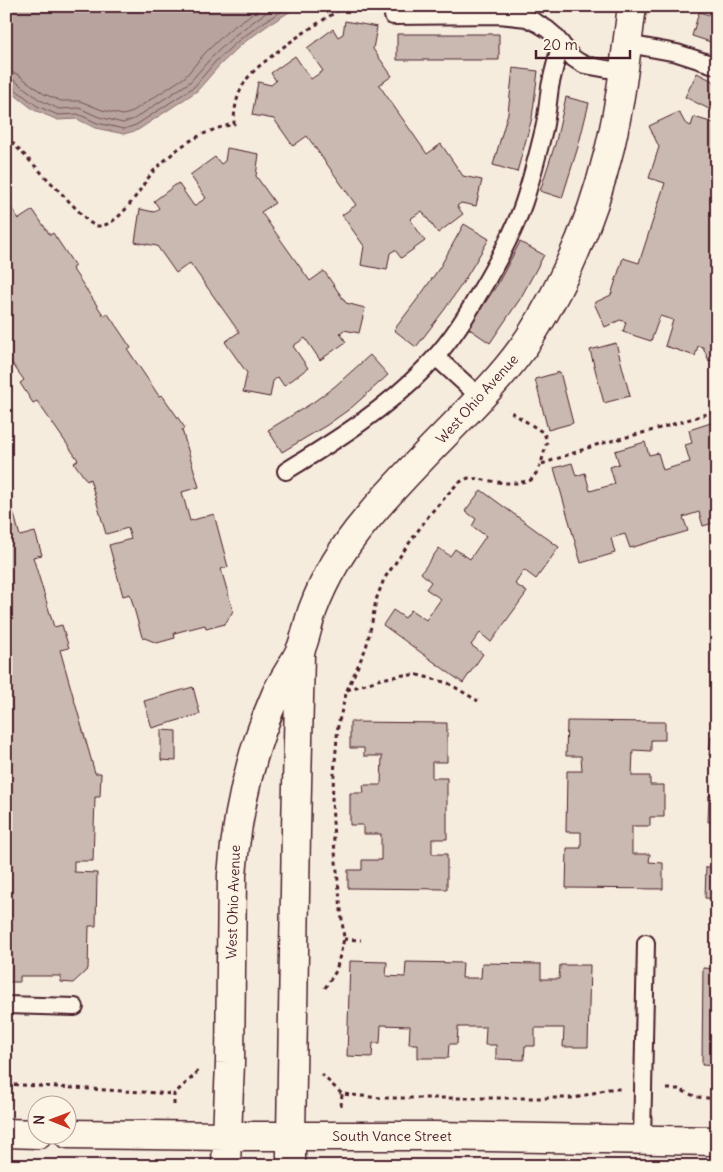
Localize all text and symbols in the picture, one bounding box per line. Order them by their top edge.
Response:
scale bar [536,28,629,60]
text: 20 m [543,35,578,54]
street label: West Ohio Avenue [432,350,522,448]
street label: West Ohio Avenue [222,845,244,959]
north arrow [28,1094,78,1144]
text: N [30,1115,48,1125]
street label: South Vance Street [332,1127,452,1145]

